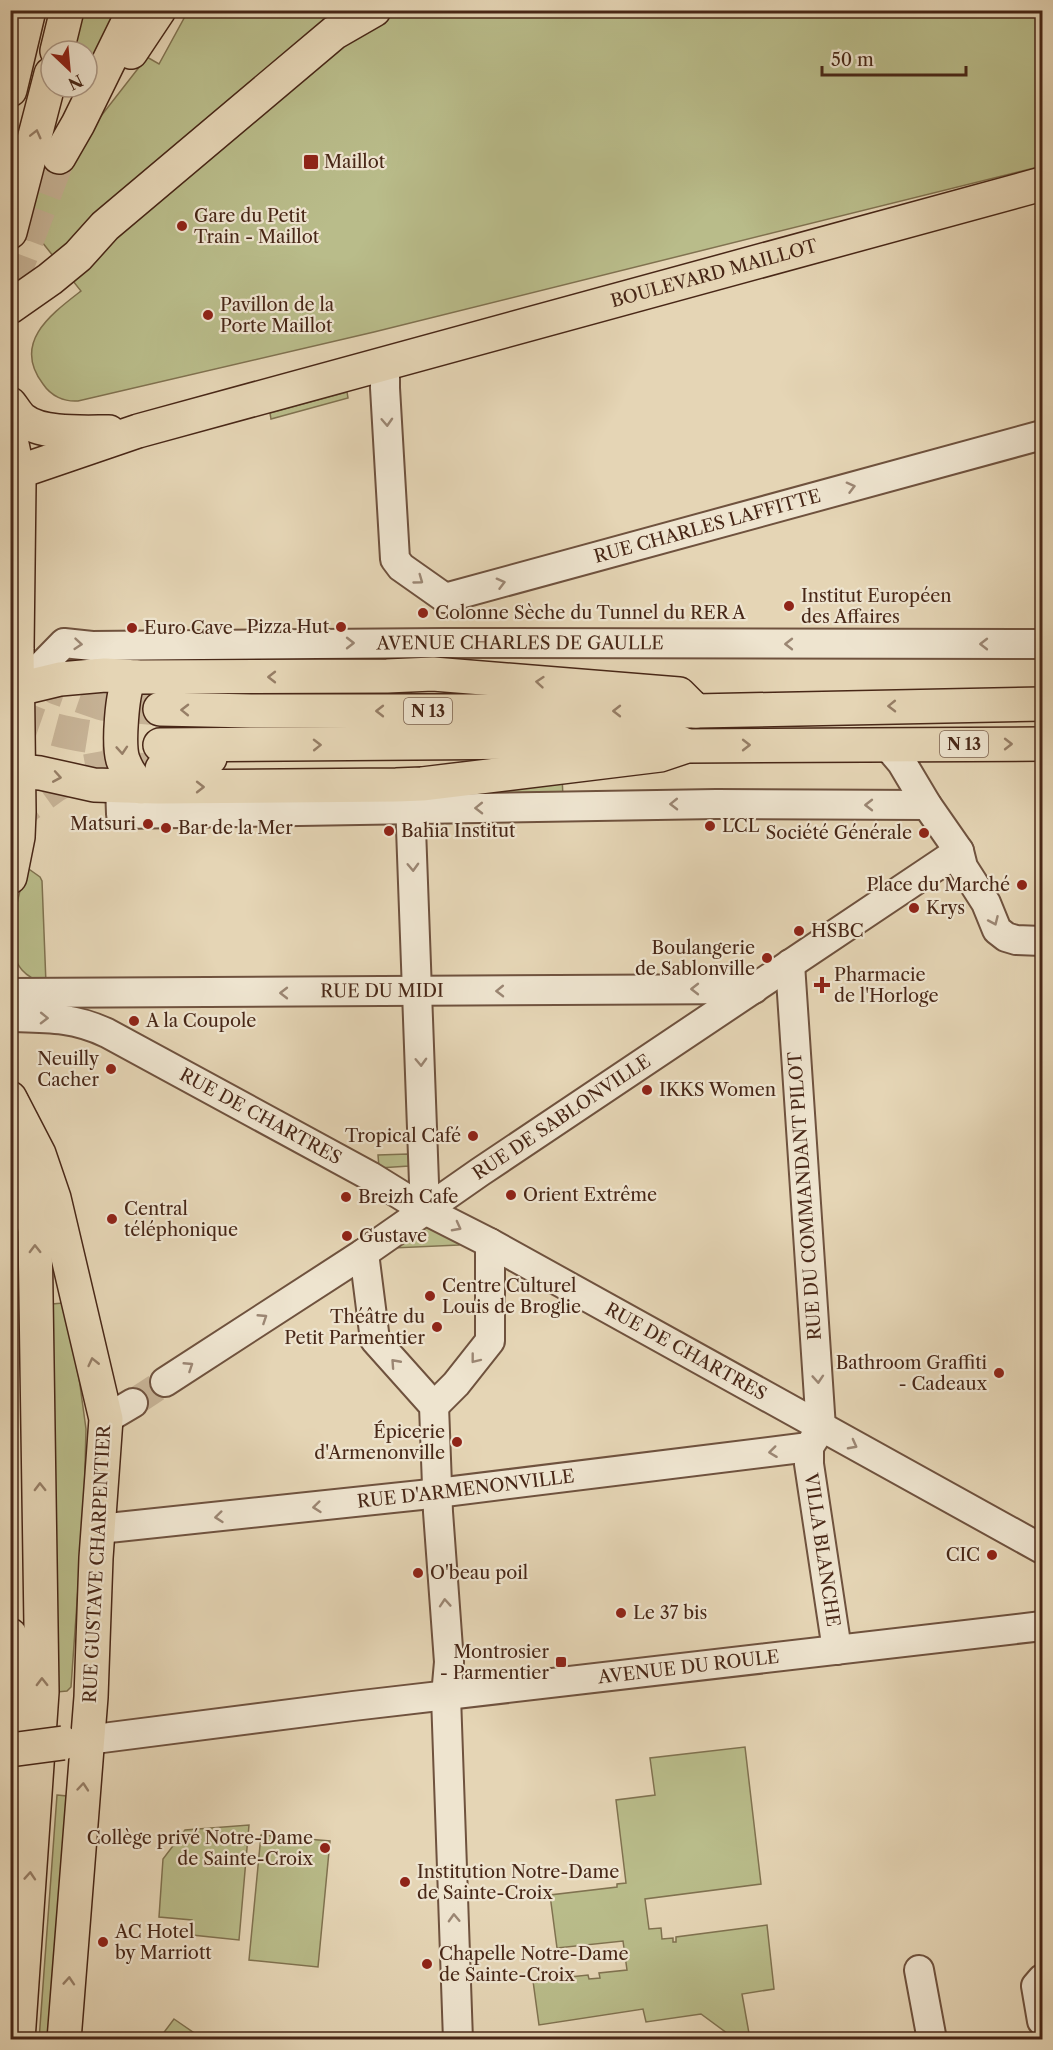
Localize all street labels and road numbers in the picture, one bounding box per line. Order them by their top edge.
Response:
street label: BOULEVARD MAILLOT [608,235,820,312]
street label: RUE CHARLES LAFFITTE [591,485,823,568]
street label: AVENUE CHARLES DE GAULLE [375,632,664,655]
road number: N 13 [404,698,452,724]
road number: N 13 [940,731,988,757]
street label: RUE DU MIDI [320,980,444,1002]
street label: RUE DE SABLONVILLE [469,1050,655,1185]
street label: RUE DU COMMANDANT PILOT [784,1050,826,1341]
street label: RUE DE CHARTRES [176,1064,345,1169]
street label: RUE DE CHARTRES [601,1298,770,1405]
street label: RUE GUSTAVE CHARPENTIER [79,1424,115,1703]
street label: RUE D'ARMENONVILLE [356,1465,576,1513]
street label: VILLA BLANCHE [799,1471,844,1628]
street label: AVENUE DU ROULE [596,1646,780,1689]

